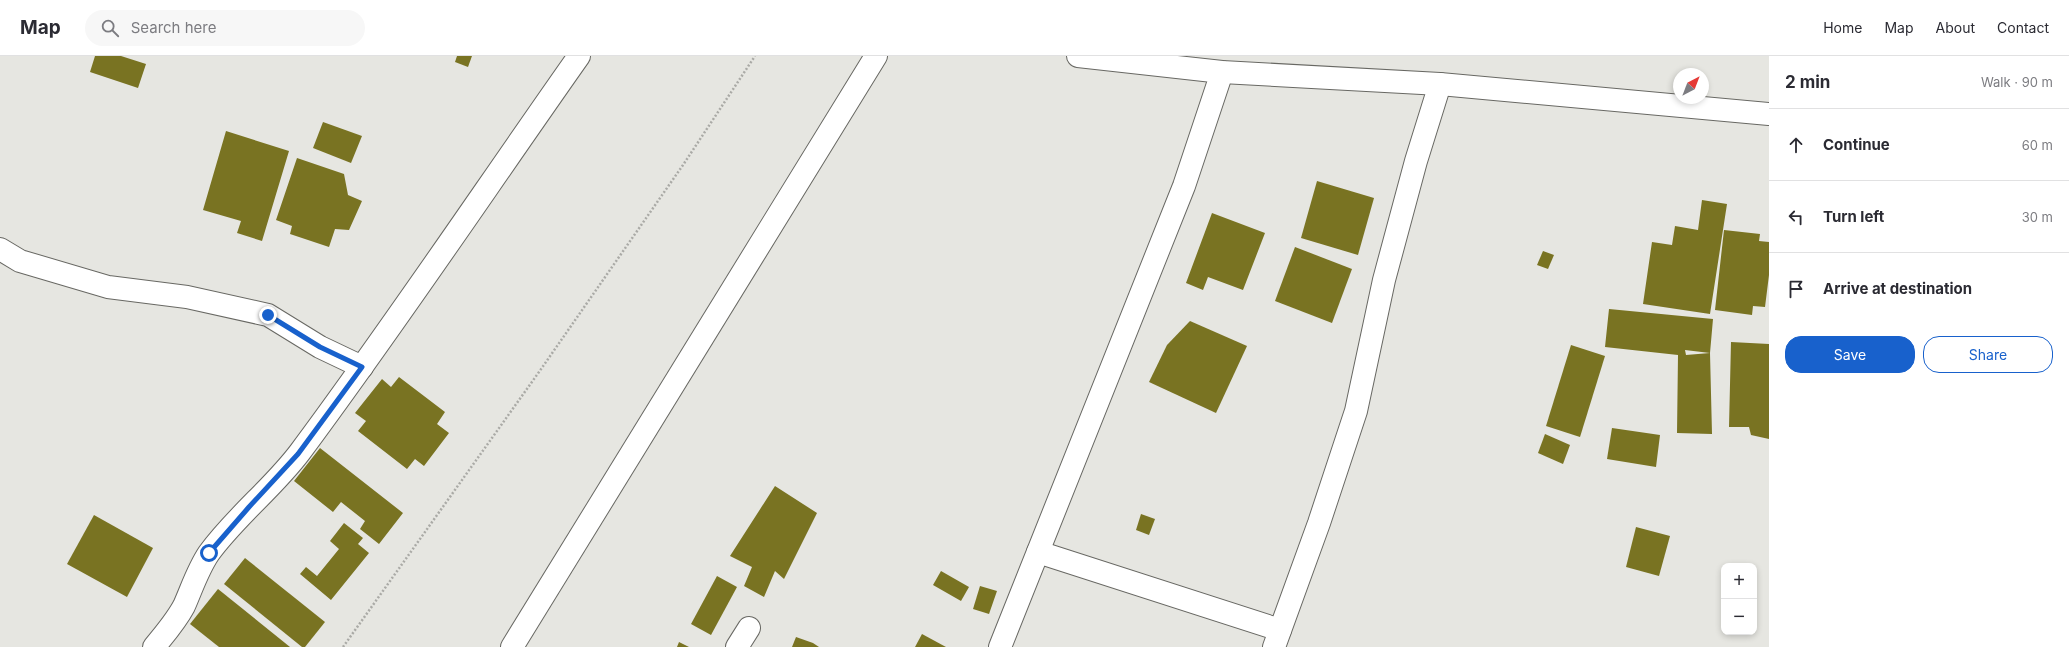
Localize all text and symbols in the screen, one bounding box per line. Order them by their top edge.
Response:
search box [85,10,365,46]
text: Map [20,16,61,39]
icon: search [99,17,121,39]
text: Search here [131,18,216,37]
text: Home [1823,19,1862,36]
text: Map [1884,19,1914,36]
text: About [1936,19,1975,36]
text: Contact [1997,19,2049,36]
north arrow [1673,68,1709,104]
text: 2 min [1785,72,1830,92]
text: Walk · 90 m [1981,74,2053,90]
icon: ahead [1785,134,1807,156]
text: Continue [1823,135,1890,154]
text: 60 m [2022,137,2053,153]
icon: left [1785,206,1807,228]
text: Turn left [1823,207,1884,226]
text: 30 m [2022,209,2053,225]
icon: arrive [1785,278,1807,300]
text: Arrive at destination [1823,279,1972,298]
route end [259,306,277,324]
button: Save [1785,336,1915,373]
button: Share [1923,336,2053,373]
route start [200,544,218,562]
map controls [1721,563,1757,635]
button: + [1721,563,1757,599]
button: − [1721,599,1757,635]

